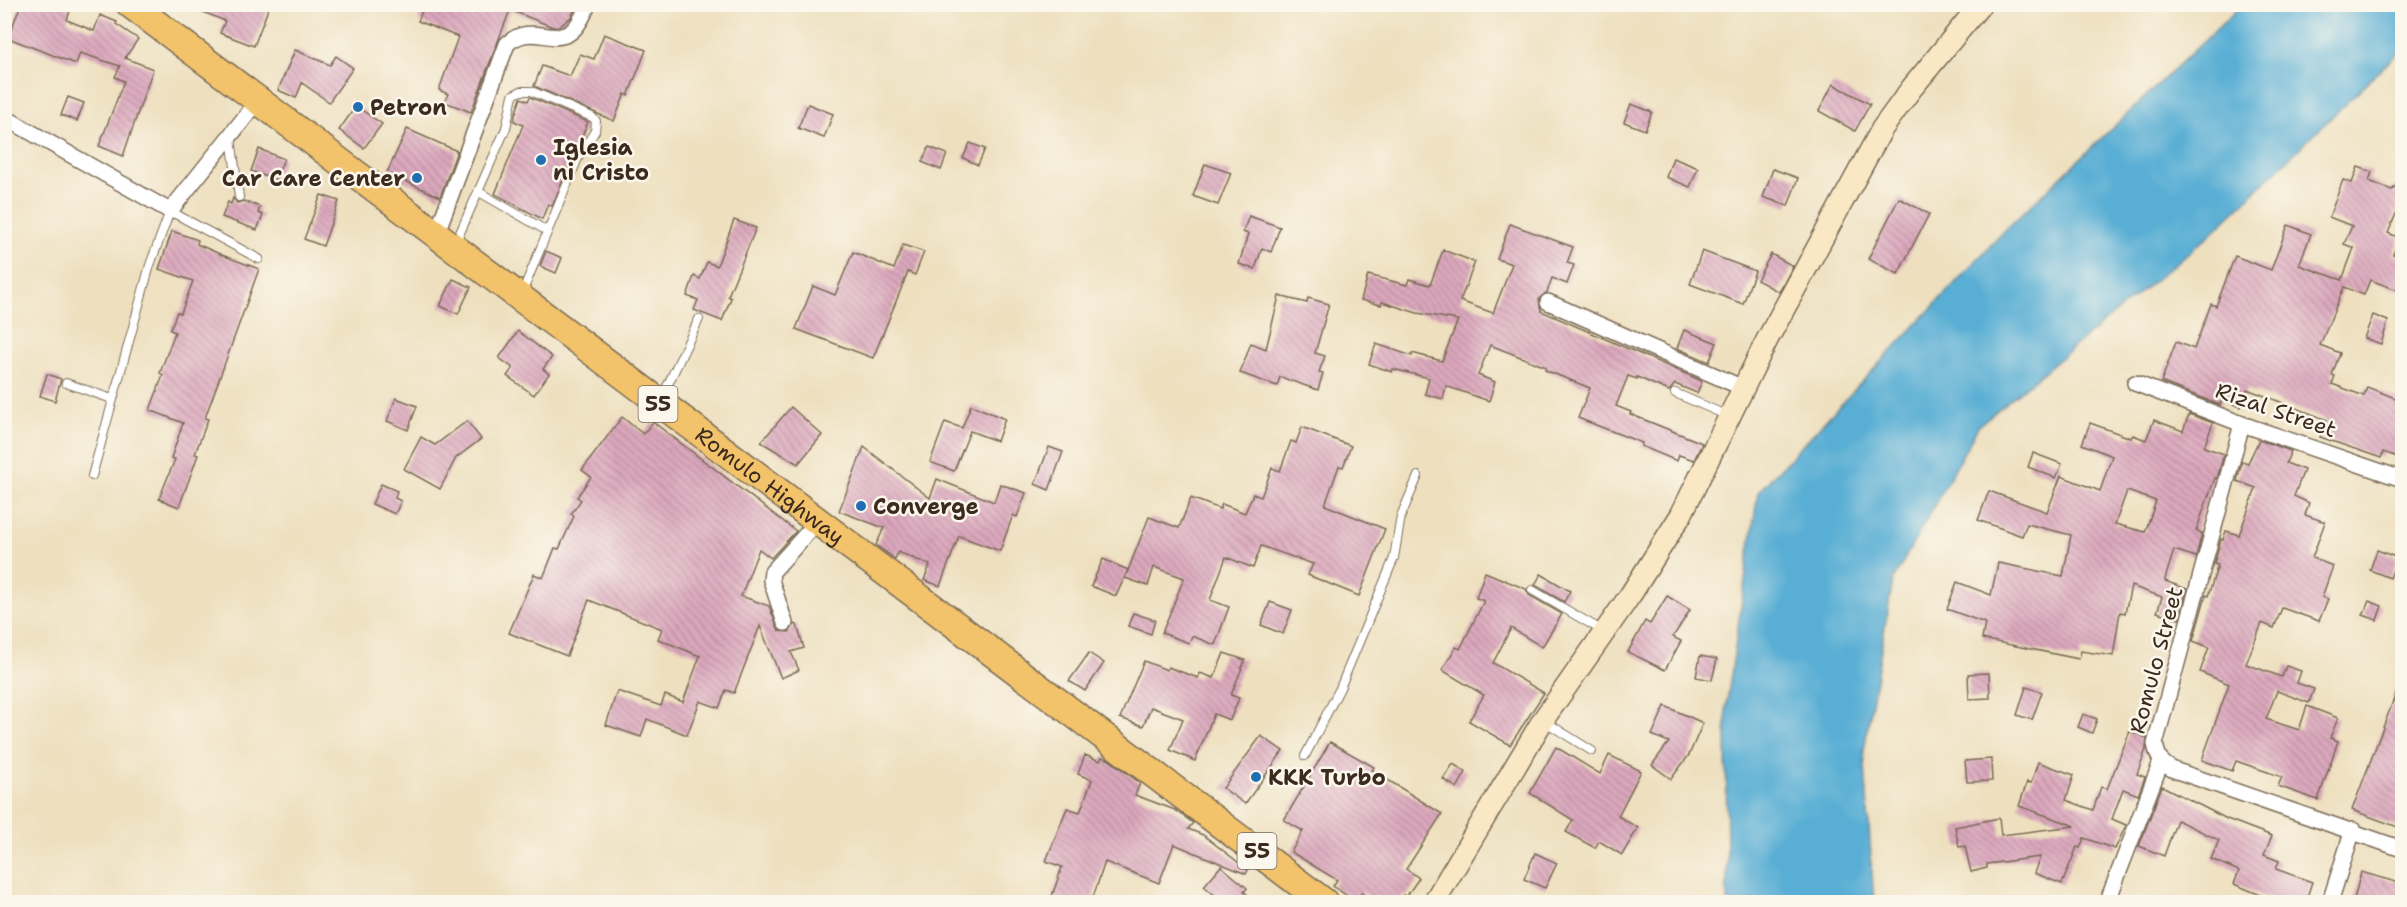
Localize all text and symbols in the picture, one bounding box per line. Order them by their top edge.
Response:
place label: Petron [370,93,447,122]
marker: Petron [351,100,365,114]
place label: Iglesia ni Cristo [553,133,649,187]
marker: Iglesia ni Cristo [534,153,548,167]
place label: Car Care Center [222,164,405,193]
marker: Car Care Center [410,171,424,185]
street label: Rizal Street [2212,376,2340,444]
road number: 55 [638,386,678,422]
street label: Romulo Highway [690,420,851,551]
place label: Converge [873,492,979,521]
marker: Converge [854,499,868,513]
street label: Romulo Street [2122,583,2190,737]
place label: KKK Turbo [1268,763,1386,792]
marker: KKK Turbo [1249,770,1263,784]
road number: 55 [1238,833,1276,869]

